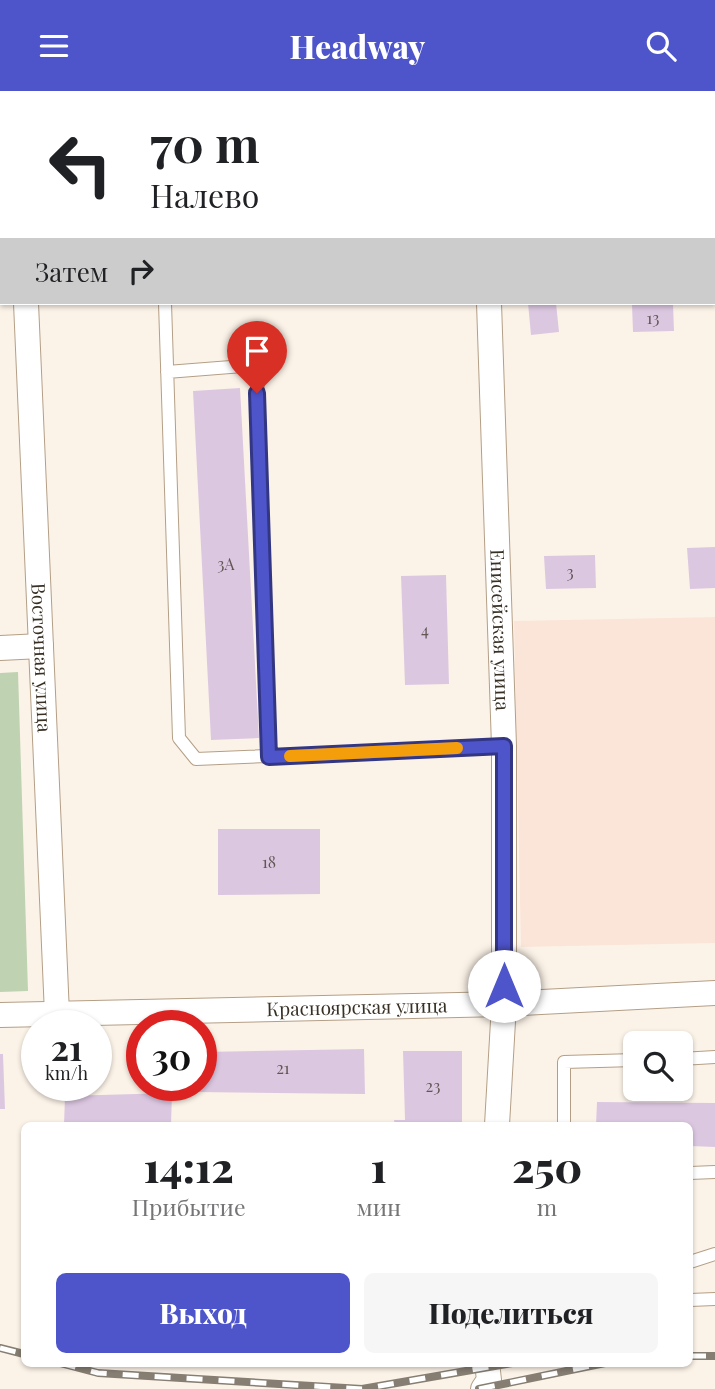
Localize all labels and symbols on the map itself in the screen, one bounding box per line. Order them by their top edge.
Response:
house number: 13 [647,307,659,328]
pin [227,321,287,393]
street label: Енисейская улица [485,549,517,712]
house number: 3А [217,553,236,574]
house number: 3 [566,561,574,582]
street label: Восточная улица [26,582,59,734]
house number: 4 [421,619,429,640]
house number: 18 [262,851,276,872]
position arrow [467,949,541,1023]
street label: Красноярская улица [266,991,448,1021]
speed limit sign: 30 [126,1010,217,1101]
house number: 21 [276,1057,290,1078]
house number: 23 [426,1075,440,1096]

